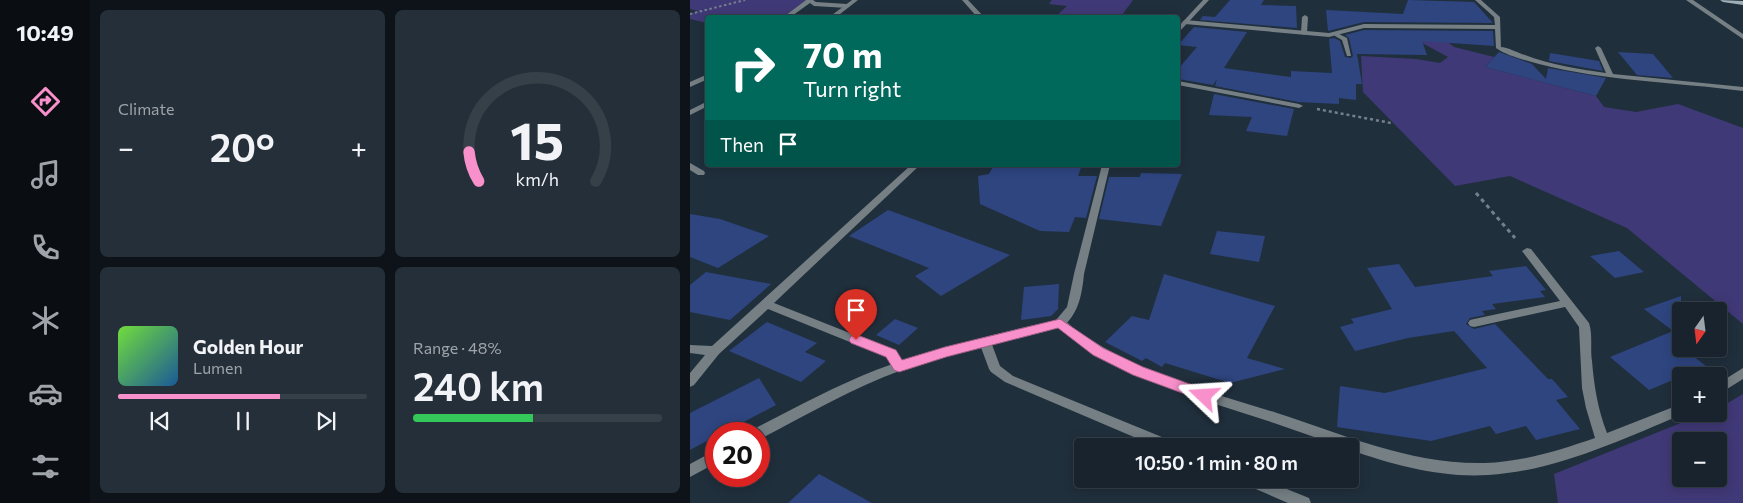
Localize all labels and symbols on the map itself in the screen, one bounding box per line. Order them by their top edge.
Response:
pin [835,289,877,340]
north arrow [1672,302,1728,358]
position arrow [1177,369,1229,421]
speed limit sign: 20 [705,422,770,487]

